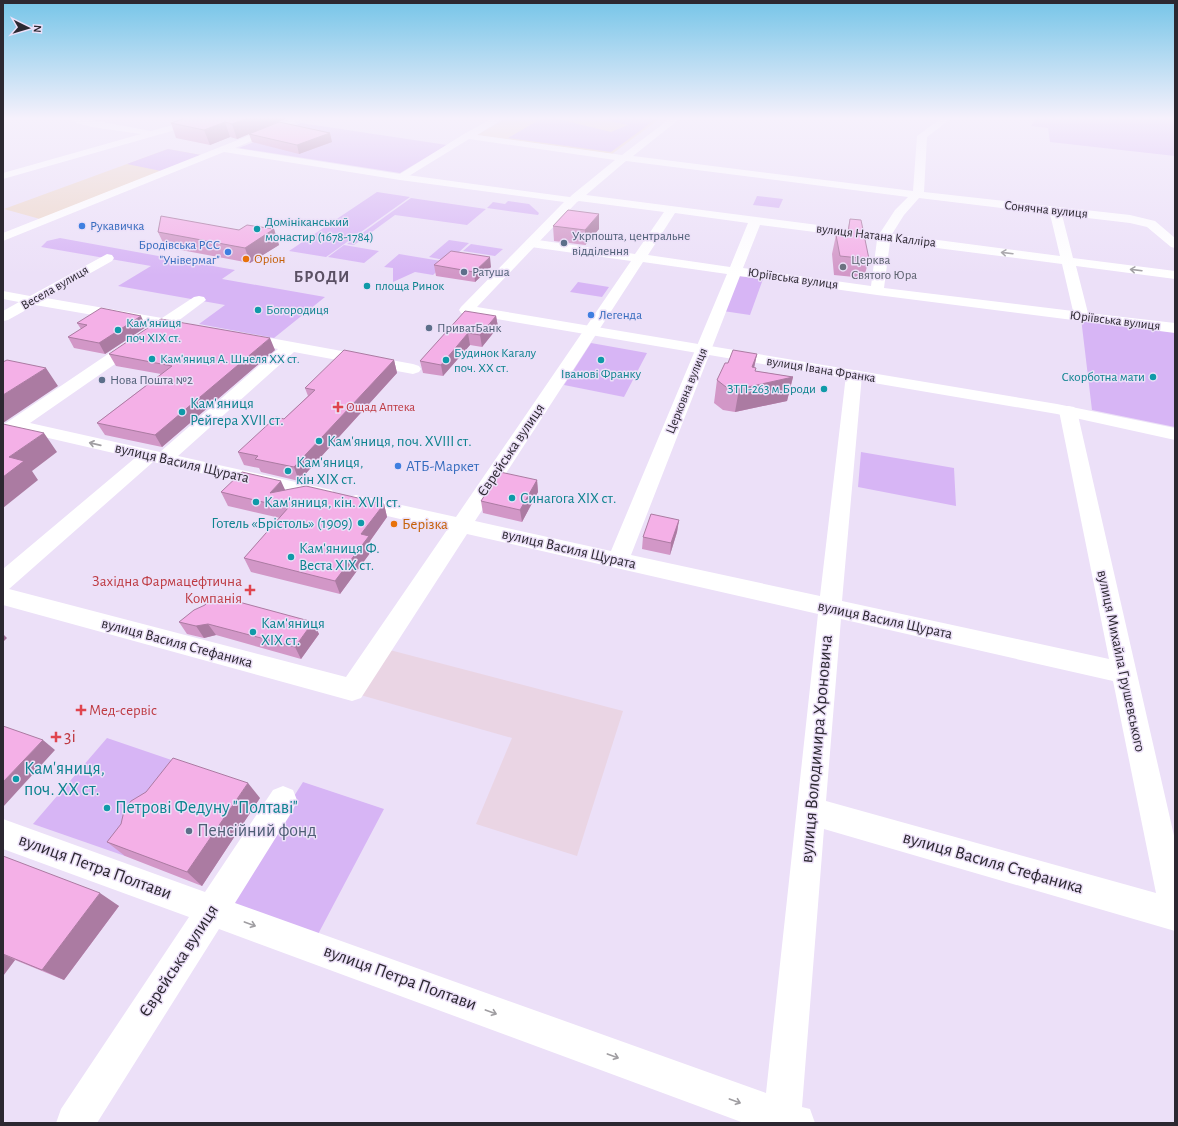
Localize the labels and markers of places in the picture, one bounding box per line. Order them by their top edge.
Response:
place label: Домініканський монастир (1678-1784) [265,216,374,244]
place label: Рукавичка [90,220,144,233]
marker: Рукавичка [77,221,87,231]
marker: Домініканський монастир (1678-1784) [252,224,262,234]
place label: Укрпошта, центральне відділення [572,230,690,258]
marker: Укрпошта, центральне відділення [559,238,569,248]
place label: Бродівська РСС "Універмаг" [138,239,220,267]
marker: Бродівська РСС "Універмаг" [223,247,233,257]
place label: Оріон [254,253,286,266]
marker: Оріон [241,254,251,264]
place label: Церква Святого Юра [851,254,917,282]
marker: Церква Святого Юра [838,262,848,272]
place label: Ратуша [472,266,510,279]
marker: Ратуша [459,267,469,277]
place label: площа Ринок [375,280,444,293]
marker: площа Ринок [362,281,372,291]
place label: Богородиця [266,304,329,317]
marker: Богородиця [253,305,263,315]
place label: Легенда [599,309,642,322]
marker: Легенда [586,310,596,320]
place label: Кам'яниця поч XIX ст. [126,317,181,345]
place label: ПриватБанк [437,322,501,335]
marker: ПриватБанк [424,323,434,333]
marker: Кам'яниця поч XIX ст. [113,325,123,335]
place label: Будинок Кагалу поч. XX ст. [454,347,537,375]
place label: Кам'яниця А. Шнеля XX cт. [160,353,300,366]
marker: Кам'яниця А. Шнеля XX cт. [147,354,157,364]
marker: Будинок Кагалу поч. XX ст. [441,355,451,365]
marker: Іванові Франку [596,355,606,365]
place label: Іванові Франку [561,368,642,381]
place label: Cкорботна мати [1062,371,1145,384]
marker: Cкорботна мати [1148,372,1158,382]
place label: Нова Пошта №2 [110,374,193,387]
marker: Нова Пошта №2 [97,375,107,385]
place label: ЗТП-263 м.Броди [727,383,816,396]
marker: ЗТП-263 м.Броди [819,384,829,394]
place label: Кам'яниця Рейгера XVII ст. [190,396,284,428]
place label: Ощад Аптека [346,401,415,414]
marker: Ощад Аптека [333,402,343,412]
marker: Кам'яниця Рейгера XVII ст. [177,407,187,417]
place label: Кам'яниця, поч. XVIII ст. [327,434,472,449]
marker: Кам'яниця, поч. XVIII ст. [314,436,324,446]
place label: Кам'яниця, кін XIX ст. [296,455,363,487]
place label: АТБ-Маркет [406,459,480,474]
marker: АТБ-Маркет [393,461,403,471]
marker: Кам'яниця, кін XIX ст. [283,466,293,476]
place label: Синагога XIX ст. [520,491,616,506]
marker: Синагога XIX ст. [507,493,517,503]
place label: Кам'яниця, кін. XVII ст. [264,495,401,510]
marker: Кам'яниця, кін. XVII ст. [251,497,261,507]
place label: Готель «Брістоль» (1909) [211,516,353,531]
place label: Берізка [402,517,448,532]
marker: Готель «Брістоль» (1909) [356,518,366,528]
marker: Берізка [389,519,399,529]
place label: Кам'яниця Ф. Веста XIX ст. [299,541,380,573]
marker: Кам'яниця Ф. Веста XIX ст. [286,552,296,562]
place label: Західна Фармацефтична Компанія [92,574,242,606]
marker: Західна Фармацефтична Компанія [245,585,255,595]
place label: Кам'яниця XIX ст. [261,616,325,648]
marker: Кам'яниця XIX ст. [248,627,258,637]
place label: Мед-сервіс [89,703,157,718]
marker: Мед-сервіс [76,705,86,715]
place label: 3і [64,728,76,746]
marker: 3і [51,732,61,742]
place label: Кам'яниця, поч. XX ст. [24,760,105,799]
marker: Кам'яниця, поч. XX ст. [11,774,21,784]
place label: Петрові Федуну "Полтаві" [115,799,298,817]
marker: Петрові Федуну "Полтаві" [102,803,112,813]
place label: Пенсійний фонд [197,822,317,840]
marker: Пенсійний фонд [184,826,194,836]

